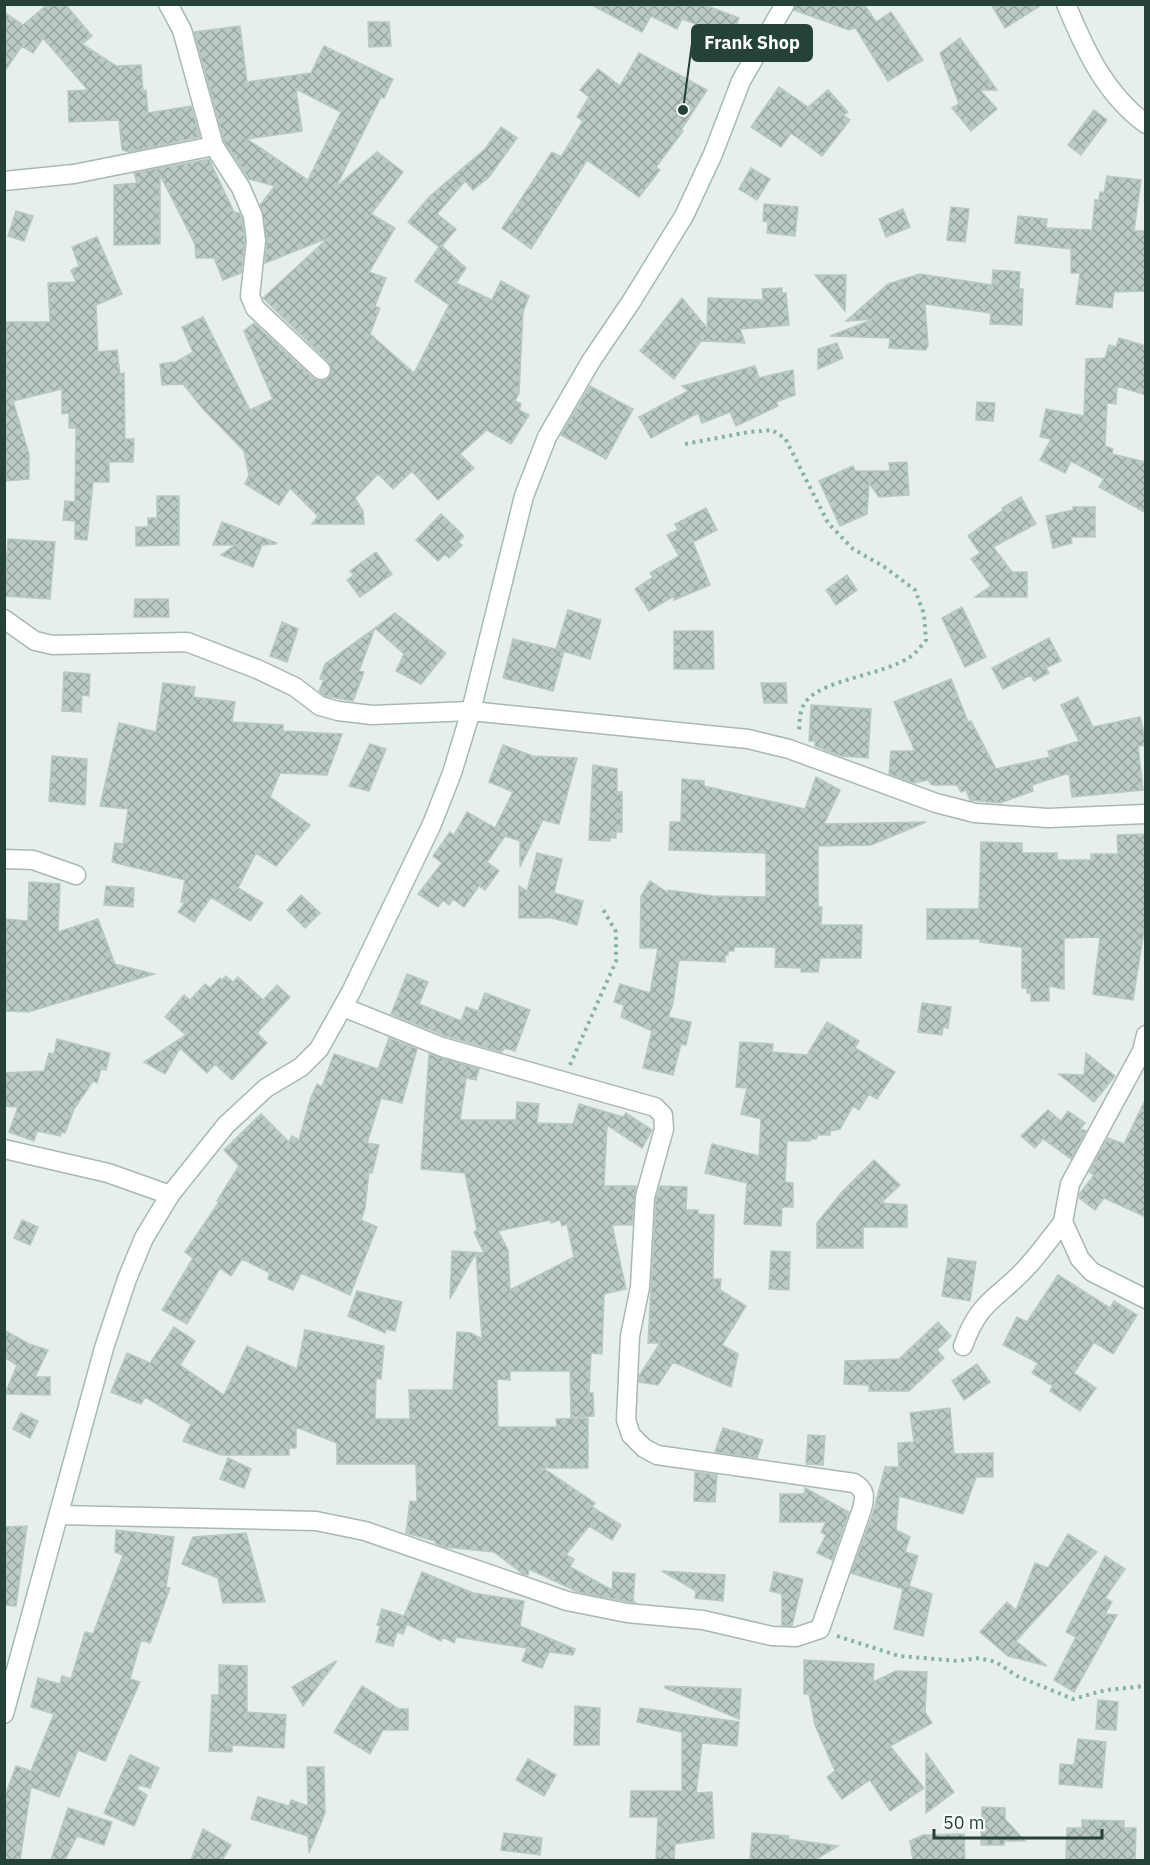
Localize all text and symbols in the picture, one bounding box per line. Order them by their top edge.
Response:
callout: Frank Shop [692,25,812,61]
text: Frank Shop [704,31,800,54]
scale bar [934,1802,1102,1840]
text: 50 m [943,1811,985,1834]

